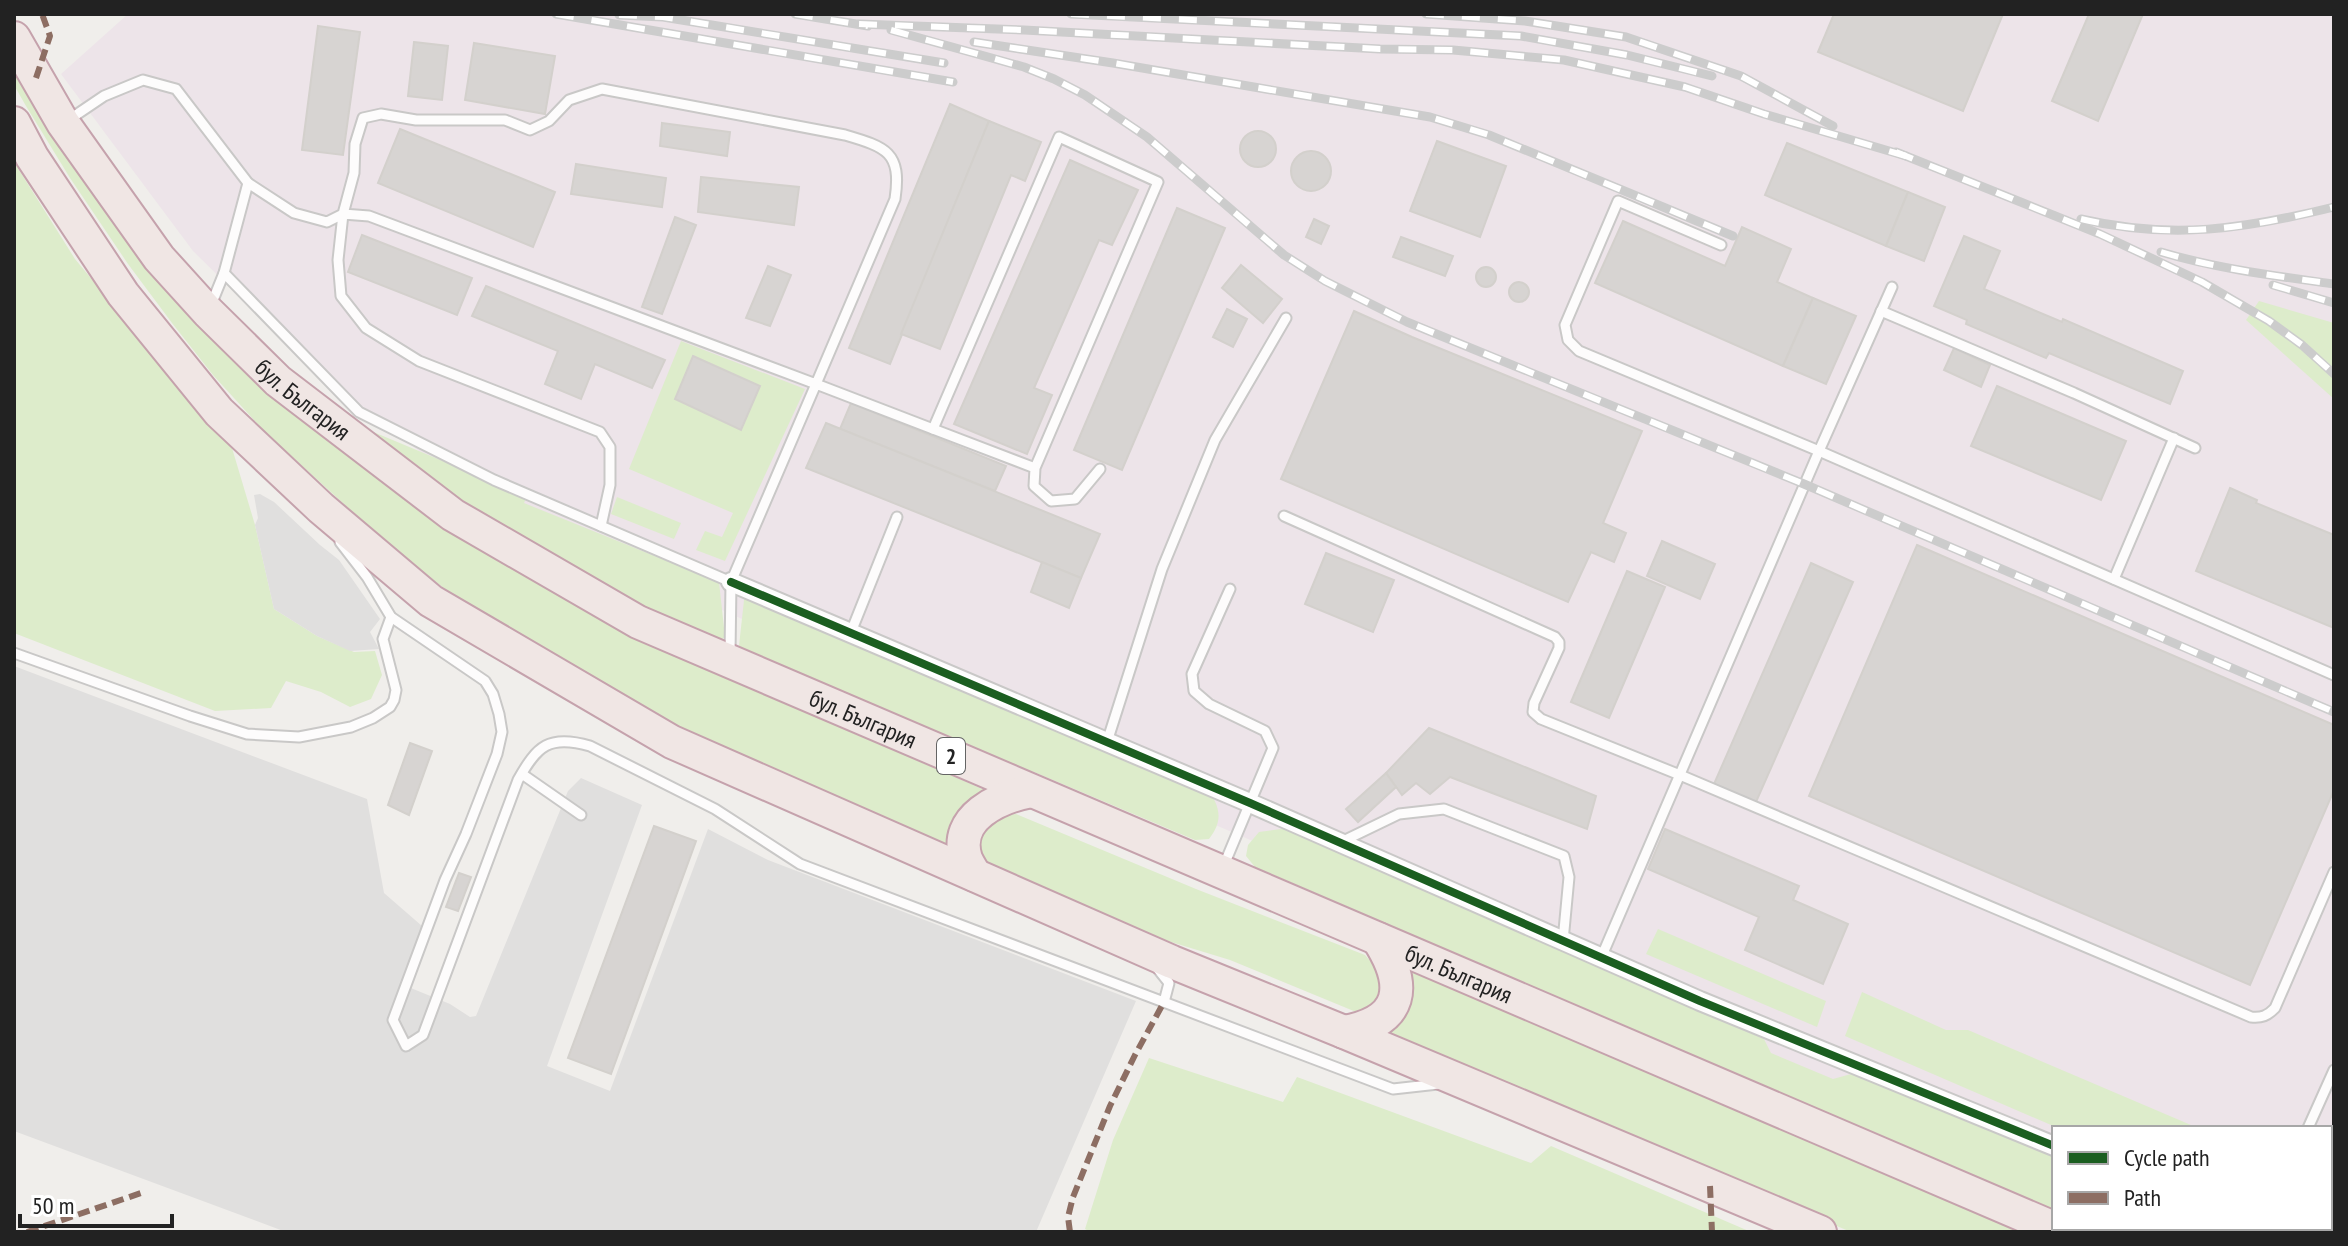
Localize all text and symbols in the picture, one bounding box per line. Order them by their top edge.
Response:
street label: бул. България [249,352,357,447]
street label: бул. България [805,682,921,755]
road number: 2 [937,738,965,774]
street label: бул. България [1401,937,1517,1010]
legend [2052,1126,2332,1230]
text: Cycle path [2124,1142,2210,1173]
scale bar [20,1178,172,1228]
text: Path [2124,1182,2161,1213]
text: 50 m [32,1190,74,1221]

